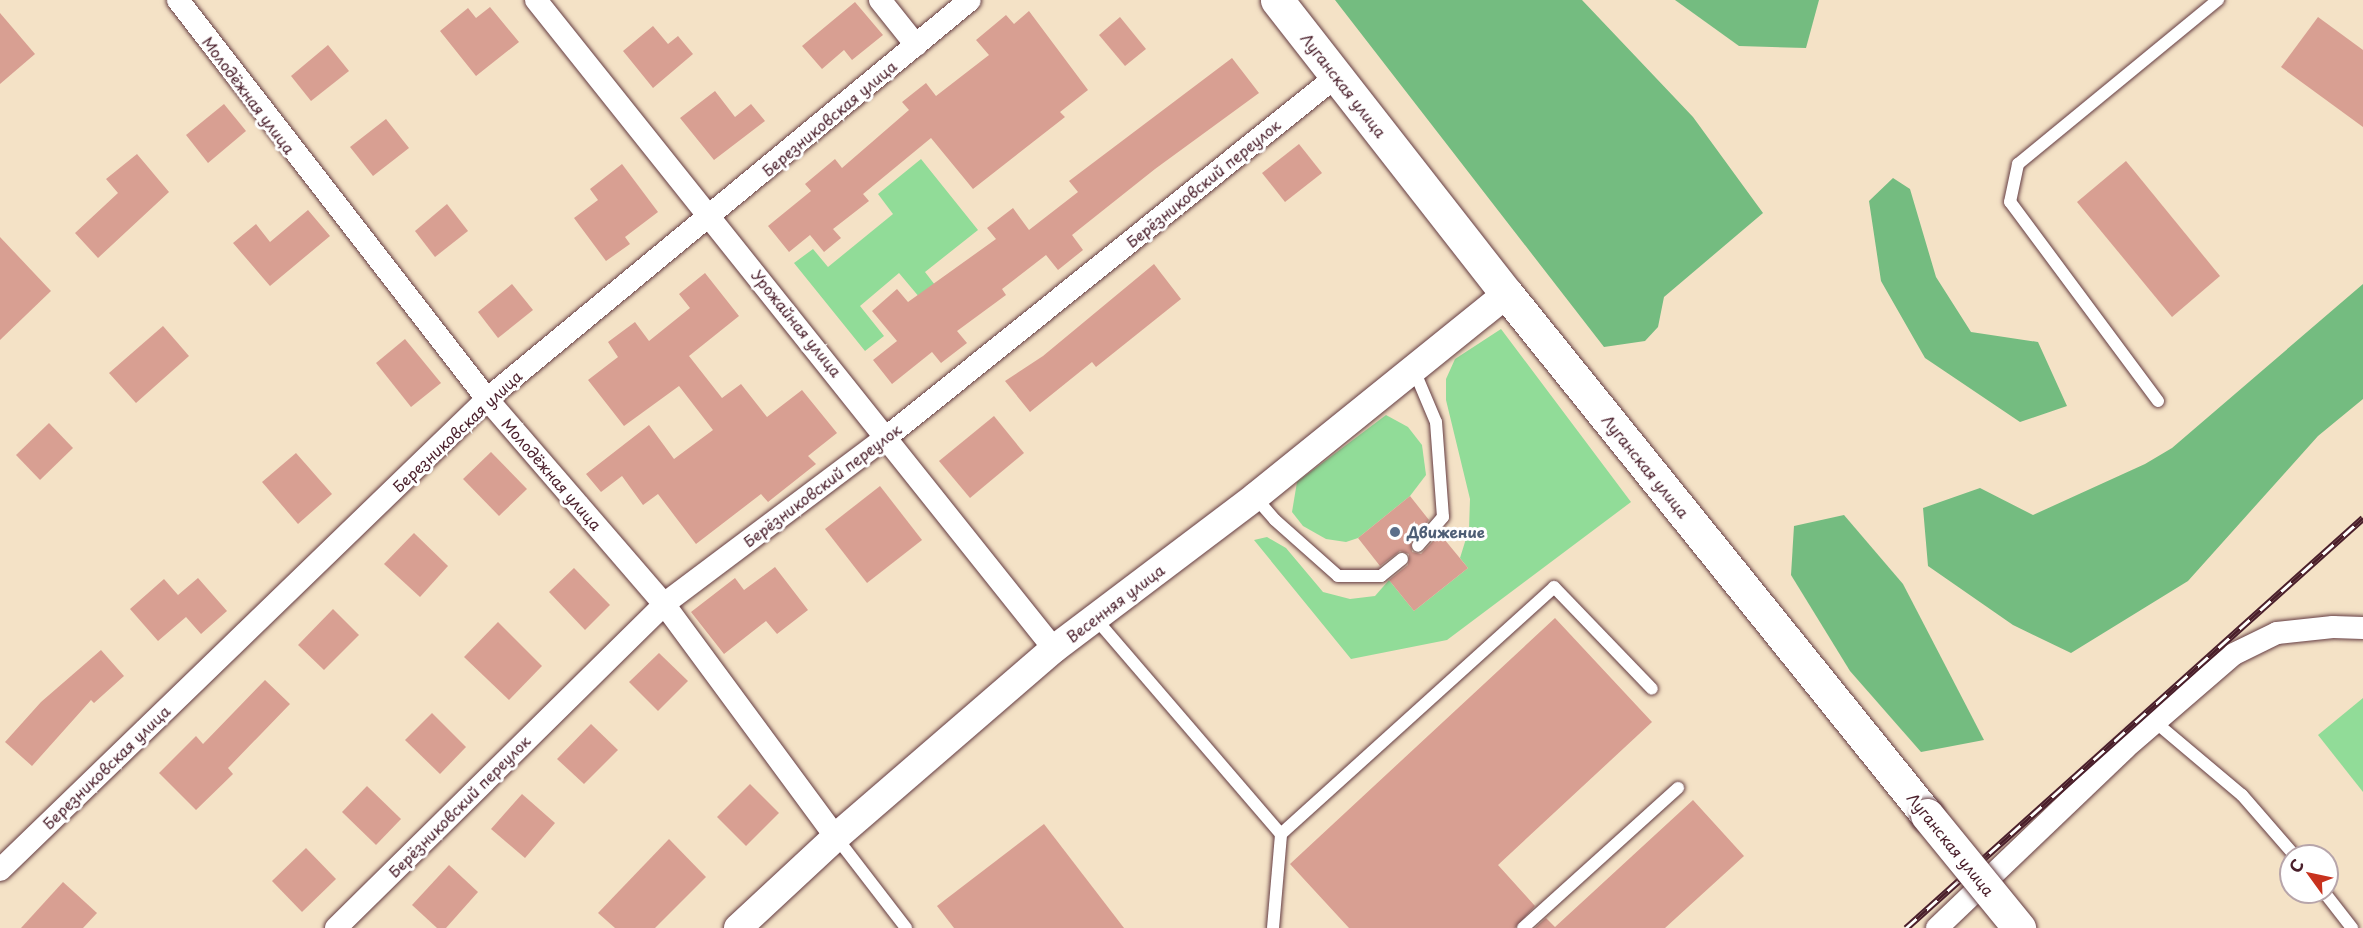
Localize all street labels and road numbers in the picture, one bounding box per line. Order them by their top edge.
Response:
street label: Луганская улица [1297,29,1391,141]
street label: Молодёжная улица [199,32,299,158]
street label: Березниковская улица [758,56,900,180]
street label: Берёзниковский переулок [1122,115,1284,251]
street label: Урожайная улица [748,265,846,381]
street label: Березниковская улица [389,366,525,496]
street label: Луганская улица [1599,410,1693,522]
street label: Молодёжная улица [498,414,606,534]
street label: Берёзниковский переулок [740,420,904,550]
street label: Весенняя улица [1062,560,1168,646]
street label: Березниковская улица [38,701,174,833]
street label: Берёзниковский переулок [384,731,534,881]
street label: Луганская улица [1904,788,1998,900]

